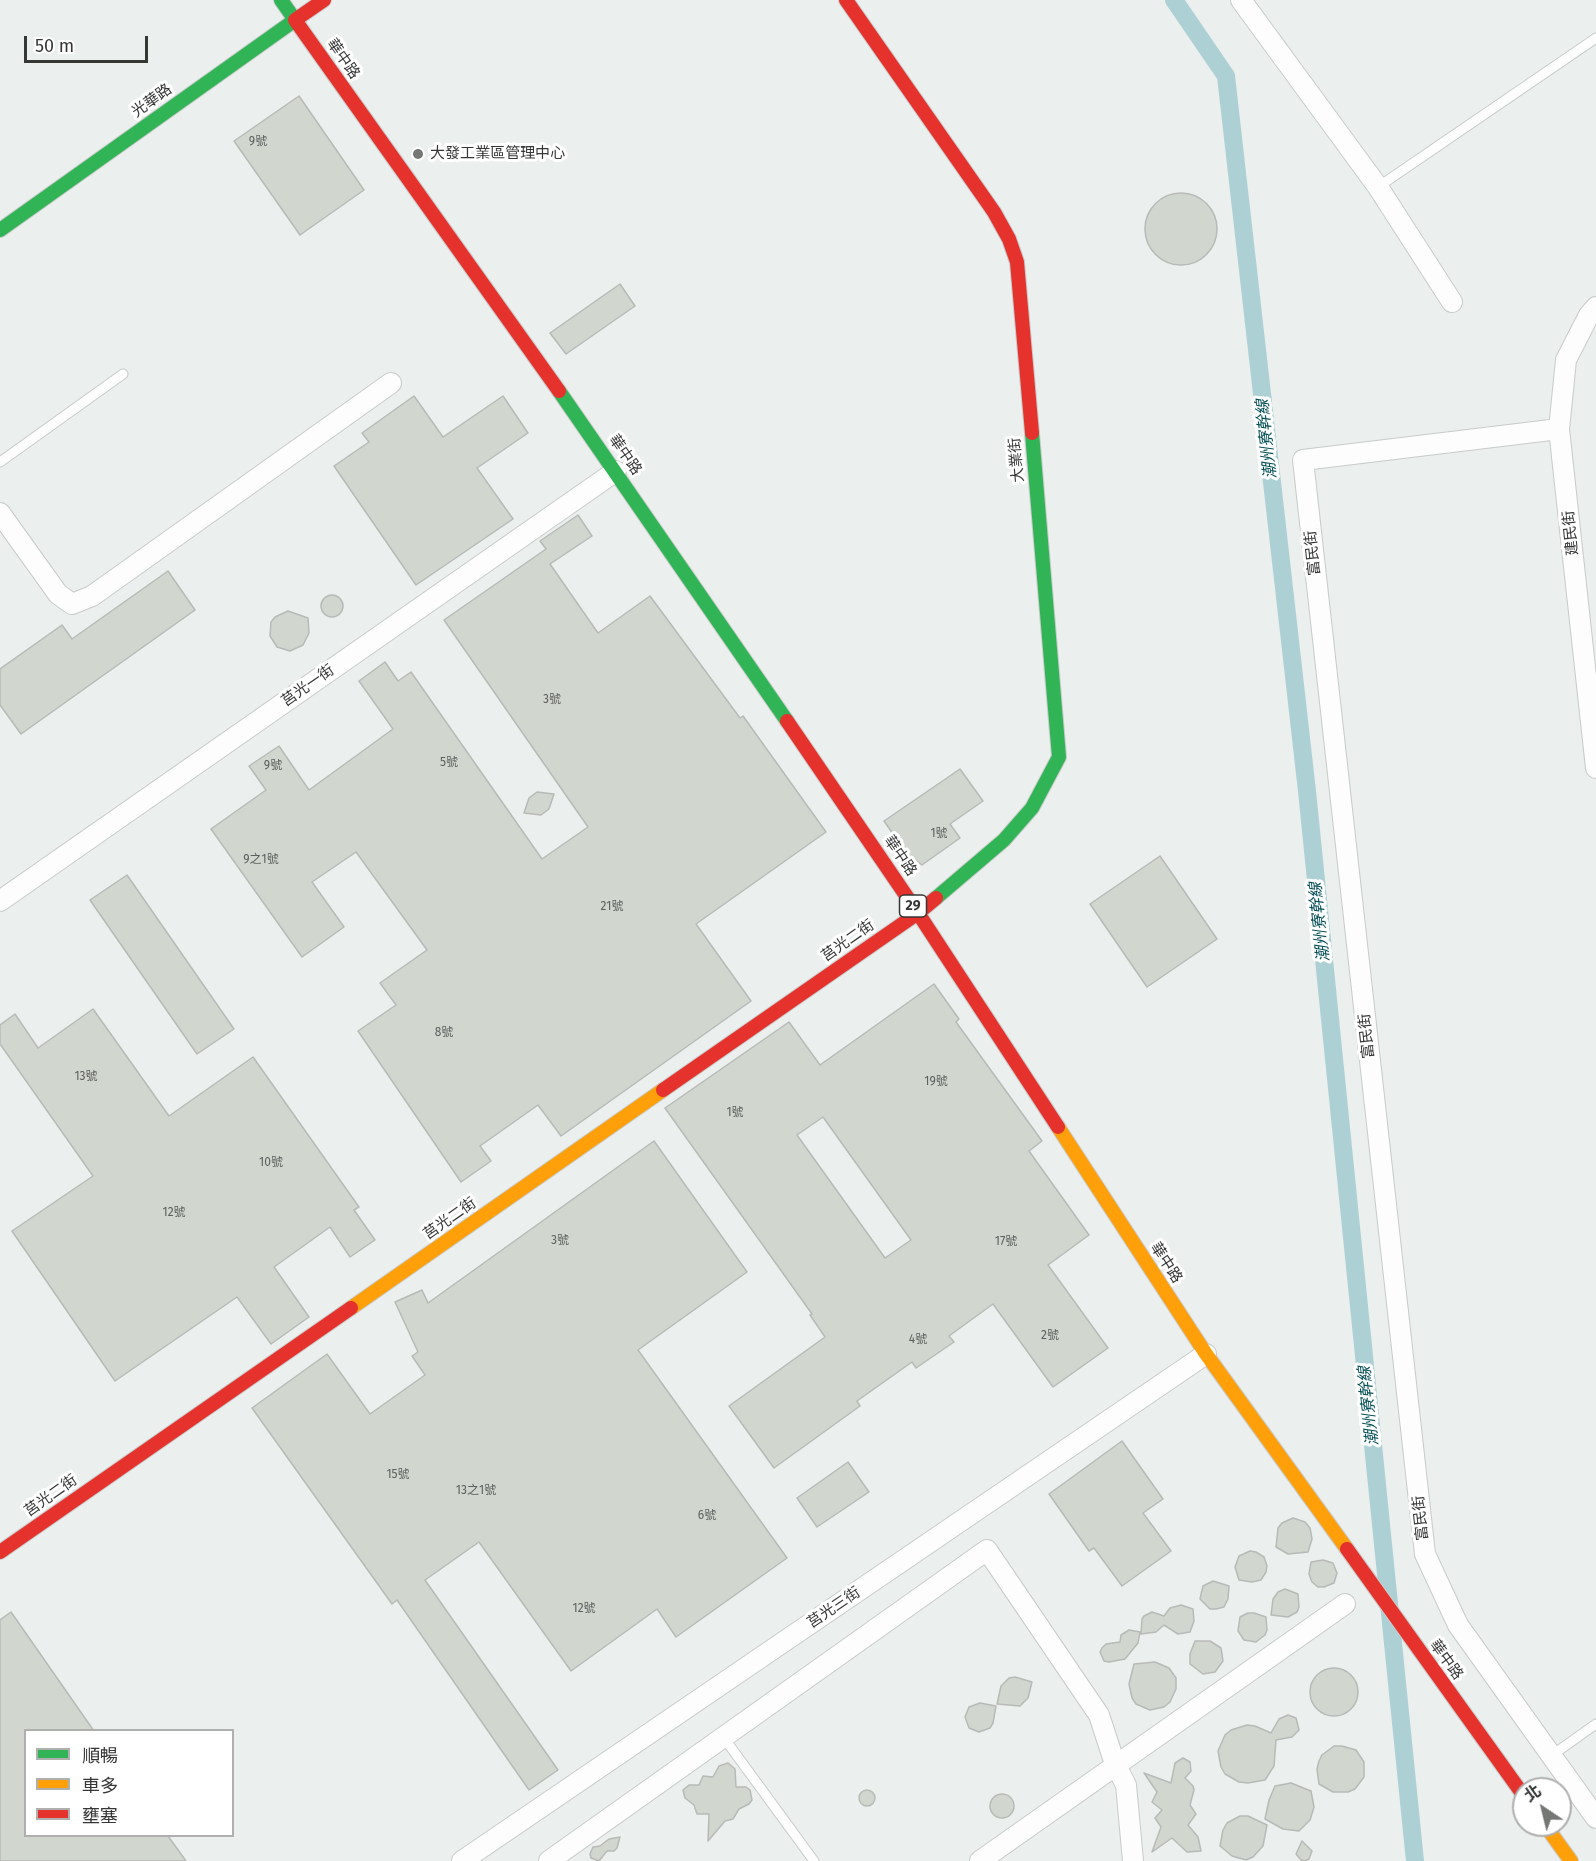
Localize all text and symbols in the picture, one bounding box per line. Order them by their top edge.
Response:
scale bar [27,24,152,62]
text: 50 m [35,35,74,57]
street label: 華中路 [323,35,363,83]
street label: 光華路 [129,80,175,122]
house number: 9號 [249,135,267,149]
place label: 大發工業區管理中心 [430,145,565,163]
marker: 大發工業區管理中心 [411,147,425,161]
water label: 潮州寮幹線 [1253,398,1281,480]
street label: 華中路 [605,431,645,479]
street label: 大業街 [1006,437,1028,483]
street label: 建民街 [1560,510,1582,556]
street label: 富民街 [1302,530,1324,576]
street label: 莒光一街 [278,661,338,711]
house number: 3號 [543,693,561,707]
house number: 5號 [440,756,458,770]
house number: 9號 [264,759,282,773]
house number: 1號 [930,827,948,841]
street label: 華中路 [880,832,920,880]
house number: 9之1號 [243,853,279,867]
water label: 潮州寮幹線 [1306,881,1334,963]
road number: 29 [900,895,926,917]
house number: 21號 [601,900,623,914]
street label: 莒光二街 [818,916,878,966]
street label: 富民街 [1356,1013,1378,1059]
house number: 8號 [435,1026,453,1040]
house number: 13號 [74,1070,98,1084]
house number: 19號 [924,1075,948,1089]
house number: 1號 [726,1106,744,1120]
house number: 10號 [259,1156,283,1170]
street label: 莒光二街 [420,1194,480,1244]
house number: 12號 [162,1206,186,1220]
house number: 3號 [551,1234,569,1248]
house number: 17號 [995,1235,1017,1249]
street label: 華中路 [1146,1239,1186,1287]
house number: 2號 [1041,1329,1059,1343]
house number: 4號 [909,1333,927,1347]
water label: 潮州寮幹線 [1355,1365,1383,1447]
house number: 15號 [386,1468,410,1482]
street label: 莒光二街 [21,1471,81,1521]
house number: 13之1號 [456,1484,496,1498]
street label: 富民街 [1410,1495,1432,1541]
house number: 6號 [698,1509,716,1523]
street label: 莒光三街 [804,1584,864,1632]
house number: 12號 [572,1602,596,1616]
street label: 華中路 [1425,1637,1467,1683]
legend [24,1729,234,1837]
text: 順暢 [82,1745,118,1767]
text: 車多 [82,1775,118,1797]
north arrow [1512,1777,1572,1837]
text: 北 [1521,1781,1545,1806]
text: 壅塞 [82,1805,118,1827]

